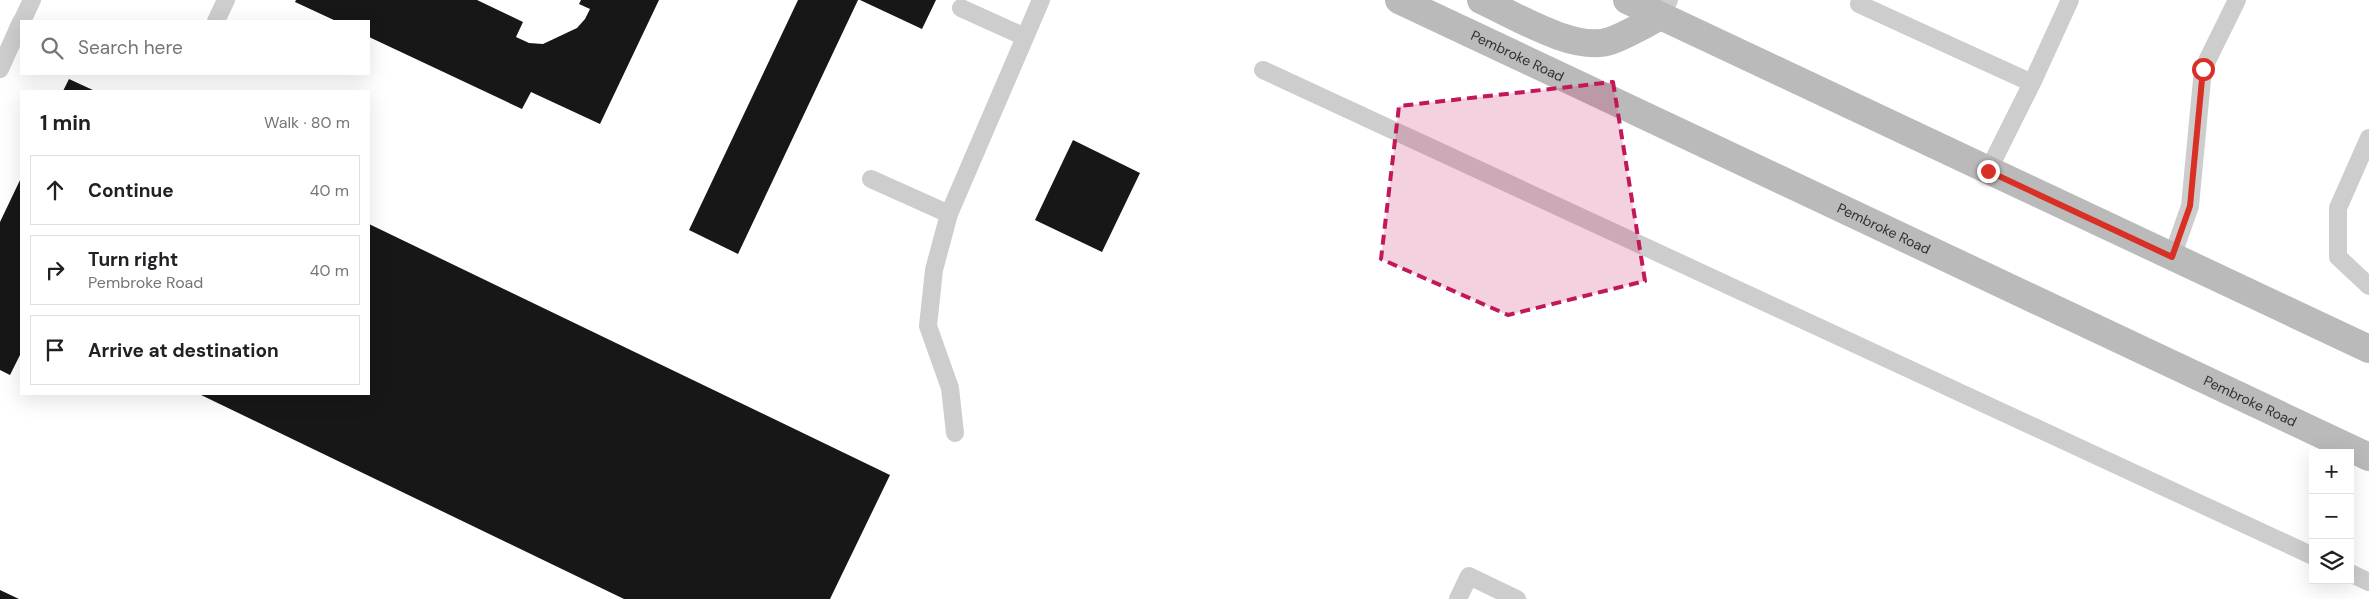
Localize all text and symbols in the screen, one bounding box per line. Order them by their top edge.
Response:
search box [20,20,370,75]
street label: Pembroke Road [1468,26,1567,86]
icon: search [38,34,66,62]
text: Search here [78,35,183,60]
route start [2192,58,2215,81]
text: 1 min [40,109,91,137]
text: Walk · 80 m [264,112,350,133]
route end [1977,160,2000,183]
icon: ahead [41,176,69,204]
text: Continue [88,178,174,203]
text: 40 m [310,180,349,201]
street label: Pembroke Road [1834,199,1933,258]
text: Turn right [88,247,178,272]
icon: right [41,256,69,284]
text: 40 m [310,260,349,281]
text: Pembroke Road [88,272,203,293]
icon: arrive [41,336,69,364]
text: Arrive at destination [88,338,279,363]
street label: Pembroke Road [2201,371,2300,431]
map controls [2309,449,2354,584]
button: + [2309,449,2354,494]
button: − [2309,494,2354,539]
button: layers [2309,539,2354,584]

